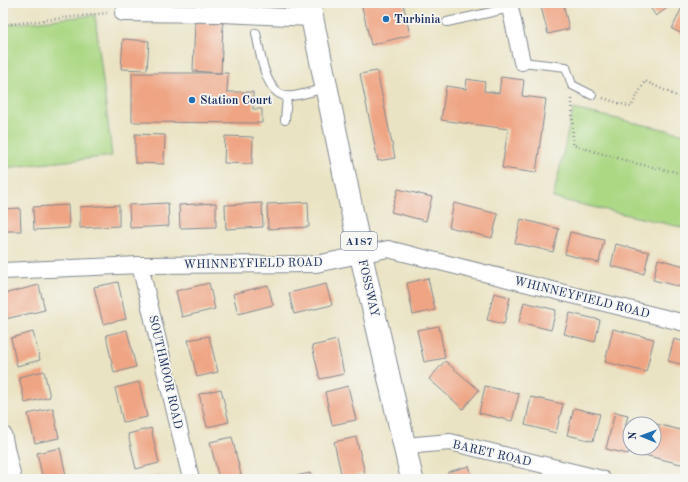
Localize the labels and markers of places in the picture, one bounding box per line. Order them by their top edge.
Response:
marker: Turbinia [381,14,391,24]
place label: Turbinia [394,14,441,26]
marker: Station Court [187,95,197,105]
place label: Station Court [200,95,273,107]

